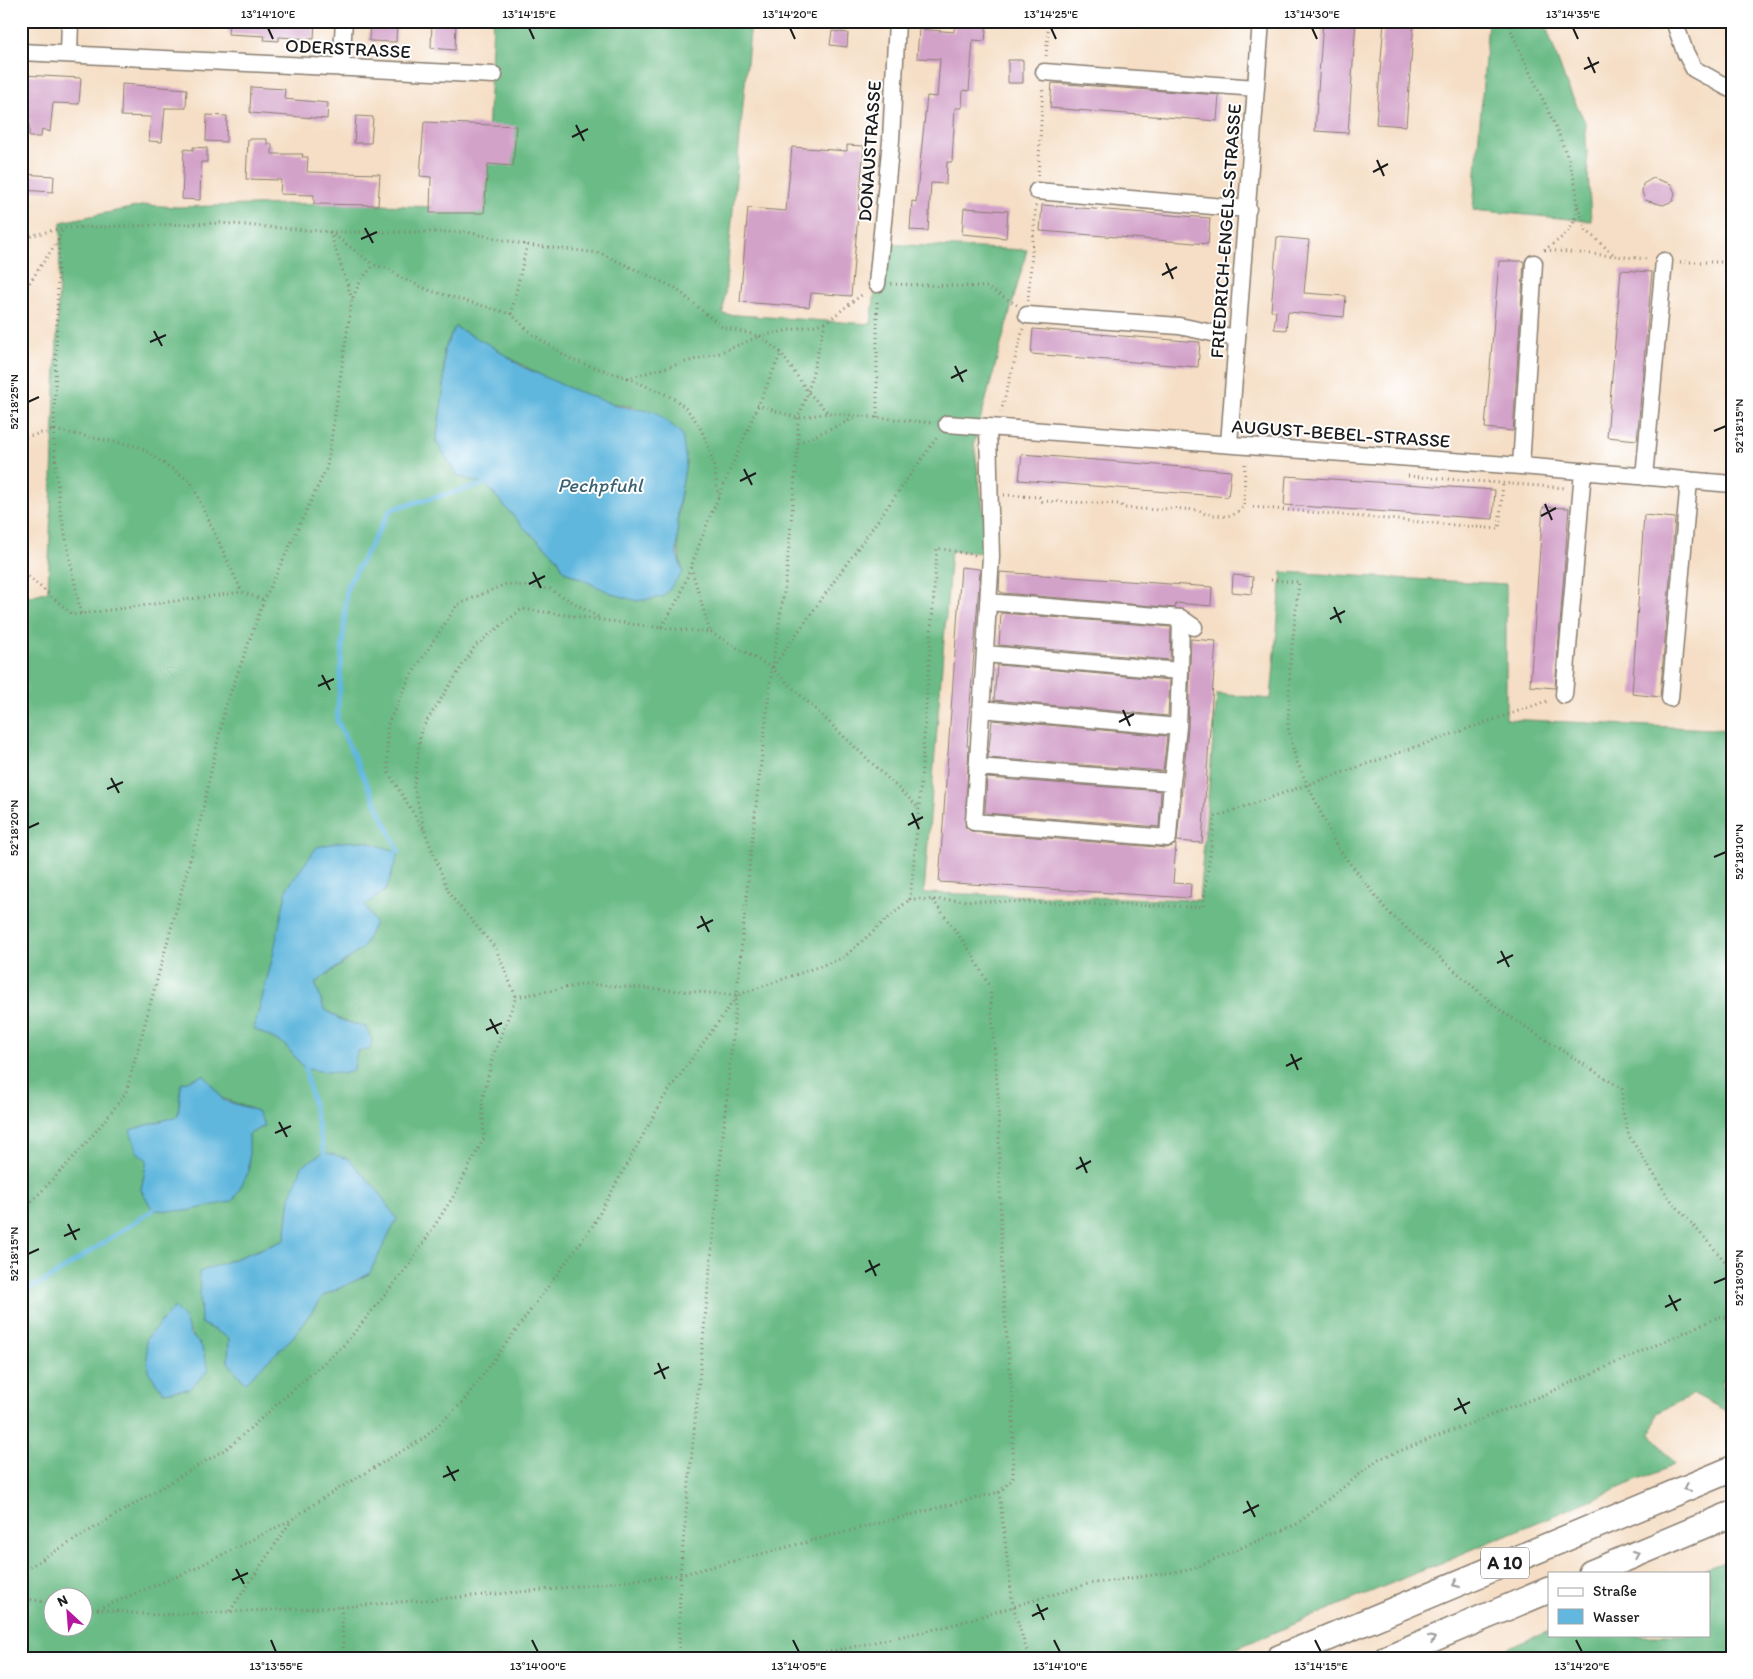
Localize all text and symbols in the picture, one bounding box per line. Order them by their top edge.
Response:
text: 13°14'10"E [241,7,296,21]
text: 13°14'15"E [502,7,556,21]
text: 13°14'20"E [762,7,818,21]
text: 13°14'25"E [1024,7,1079,21]
text: 13°14'30"E [1284,7,1340,21]
text: 13°14'35"E [1546,7,1601,21]
street label: ODERSTRASSE [285,34,411,63]
street label: DONAUSTRASSE [853,79,886,222]
street label: FRIEDRICH-ENGELS-STRASSE [1205,103,1246,359]
text: 52°18'25"N [7,374,21,430]
text: 52°18'15"N [1732,399,1746,453]
street label: AUGUST-BEBEL-STRASSE [1231,414,1451,453]
water label: Pechpfuhl [558,473,644,497]
text: 52°18'20"N [7,800,21,856]
text: 52°18'10"N [1732,824,1746,880]
text: 52°18'15"N [7,1227,21,1281]
text: 52°18'05"N [1732,1250,1746,1306]
one-way arrow [1683,1481,1692,1492]
road number: A 10 [1481,1548,1529,1579]
one-way arrow [1631,1550,1640,1560]
legend [1548,1572,1710,1636]
one-way arrow [1452,1578,1461,1588]
text: Straße [1593,1582,1637,1600]
north arrow [42,1586,92,1636]
text: N [55,1591,70,1610]
text: Wasser [1593,1608,1640,1626]
one-way arrow [1427,1635,1436,1645]
text: 13°13'55"E [249,1659,303,1673]
text: 13°14'00"E [510,1659,567,1673]
text: 13°14'05"E [771,1659,827,1673]
text: 13°14'10"E [1033,1659,1088,1673]
text: 13°14'15"E [1294,1659,1348,1673]
text: 13°14'20"E [1554,1659,1610,1673]

